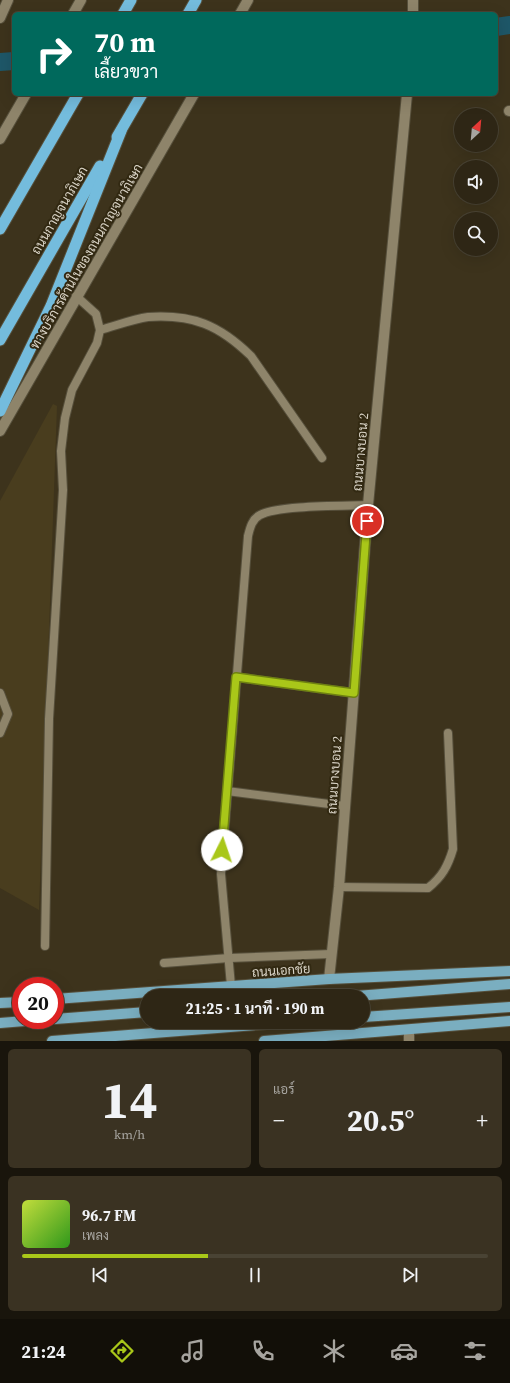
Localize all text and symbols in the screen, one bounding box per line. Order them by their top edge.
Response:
text: 70 m [94,23,156,61]
icon: right [28,28,80,80]
text: เลี้ยวขวา [94,59,158,84]
north arrow [454,108,498,152]
map controls [454,108,498,256]
street label: ทางบริการด้านในของถนนกาญจนาภิเษก [25,160,147,352]
button: sound [454,160,498,204]
street label: ถนนกาญจนาภิเษก [27,163,92,257]
button: search [454,212,498,256]
street label: ถนนบางบอน 2 [349,412,372,492]
pin [350,504,384,538]
icon: arrive [356,510,378,532]
street label: ถนนบางบอน 2 [323,735,346,815]
position arrow [201,829,243,871]
street label: ถนนเอกชัย [251,960,311,981]
speed limit sign: 20 [12,977,64,1029]
text: 21:25 · 1 นาที · 190 m [186,998,324,1019]
text: 14 [101,1064,158,1135]
text: แอร์ [273,1081,294,1098]
text: 20.5° [347,1100,414,1141]
text: − [273,1105,285,1135]
text: + [476,1105,488,1135]
text: km/h [114,1126,145,1143]
text: 96.7 FM [82,1205,136,1226]
text: เพลง [82,1227,109,1244]
icon: previous [89,1264,111,1286]
icon: pause [244,1264,266,1286]
icon: next [399,1264,421,1286]
icon: directions [108,1337,136,1365]
icon: music [179,1337,207,1365]
icon: phone [249,1337,277,1365]
icon: climate [320,1337,348,1365]
icon: car [390,1337,418,1365]
icon: filters [461,1337,489,1365]
text: 21:24 [21,1339,66,1364]

